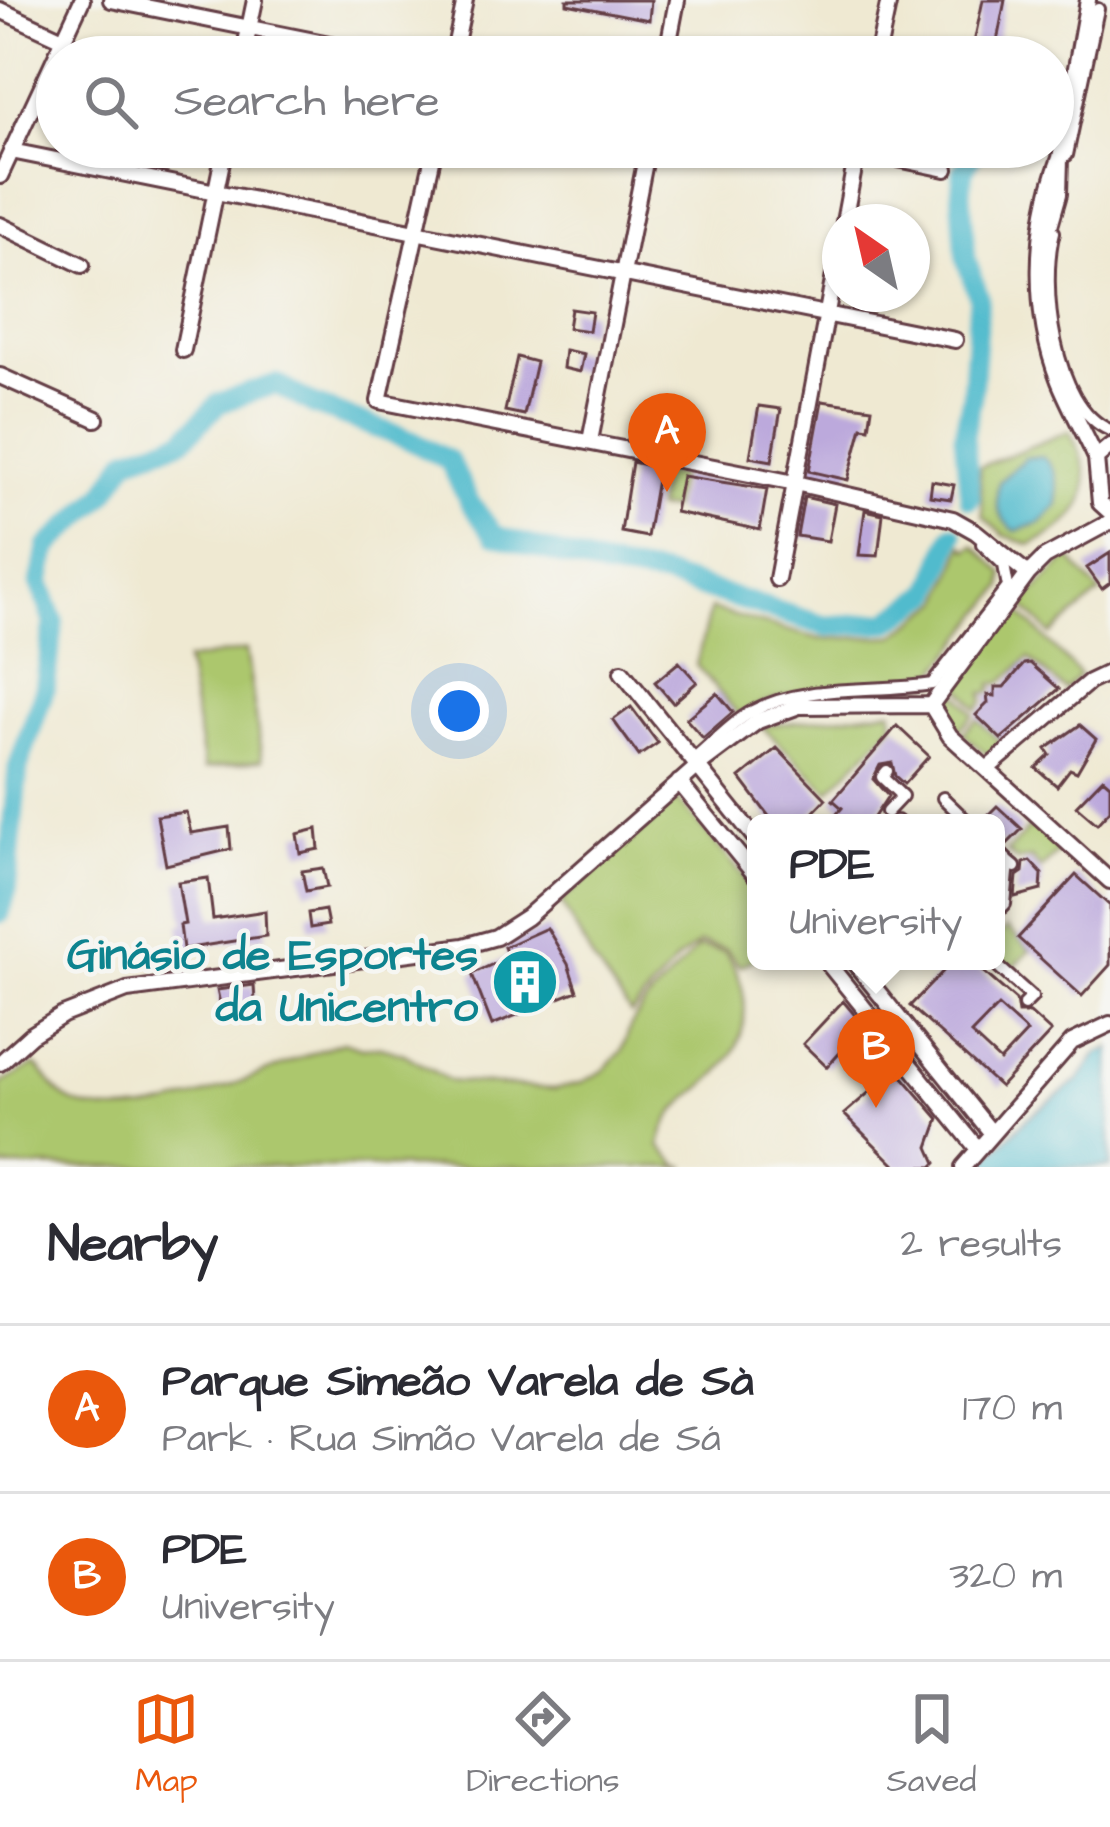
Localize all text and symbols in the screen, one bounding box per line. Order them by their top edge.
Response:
search box [36,36,1074,168]
icon: search [78,69,144,135]
text: Search here [174,71,440,133]
north arrow [822,204,930,312]
pin: A [628,393,706,492]
your location [429,681,489,741]
popup [747,814,1005,970]
text: PDE [790,834,874,896]
text: University [790,896,962,950]
place label: Ginásio de Esportes da Unicentro [67,925,479,1039]
building icon: Ginásio de Esportes da Unicentro [490,947,560,1017]
pin: B [837,1009,915,1108]
text: Nearby [48,1210,218,1281]
text: 2 results [901,1218,1062,1272]
text: Parque Simeão Varela de Sà [162,1351,754,1413]
text: A [75,1382,99,1436]
text: 170 m [962,1382,1062,1436]
text: Park · Rua Simão Varela de Sá [162,1413,721,1467]
text: PDE [162,1519,247,1581]
text: B [73,1550,101,1604]
text: 320 m [949,1550,1062,1604]
text: University [162,1581,335,1635]
tab: Map [133,1686,199,1804]
tab: Directions [466,1686,620,1804]
tab: Saved [887,1686,977,1804]

